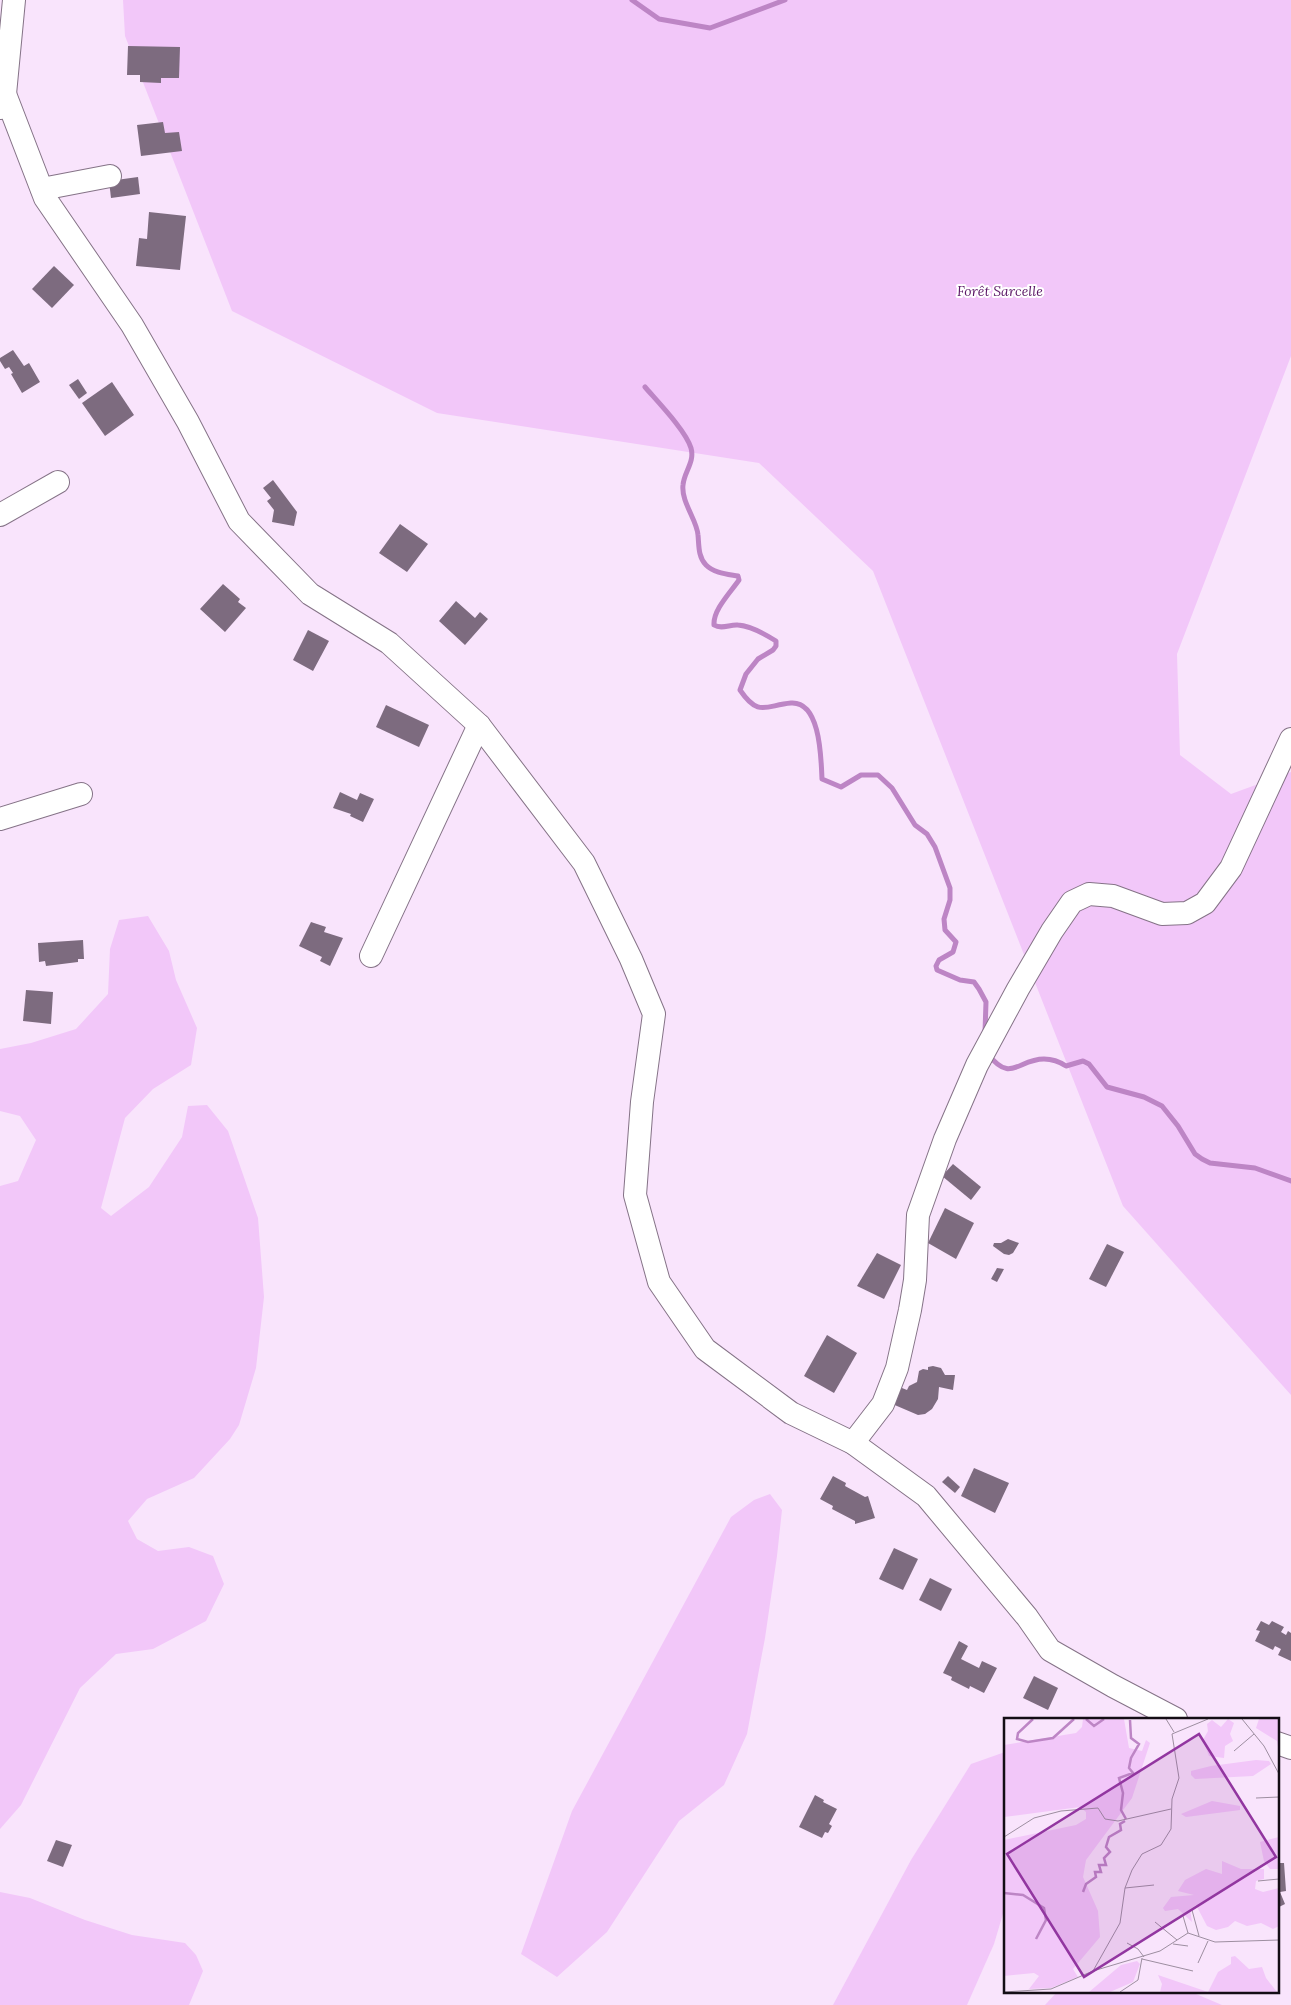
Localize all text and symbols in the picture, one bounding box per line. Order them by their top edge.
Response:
park label: Forêt Sarcelle [957,282,1043,300]
inset map [1004,1718,1278,1992]

